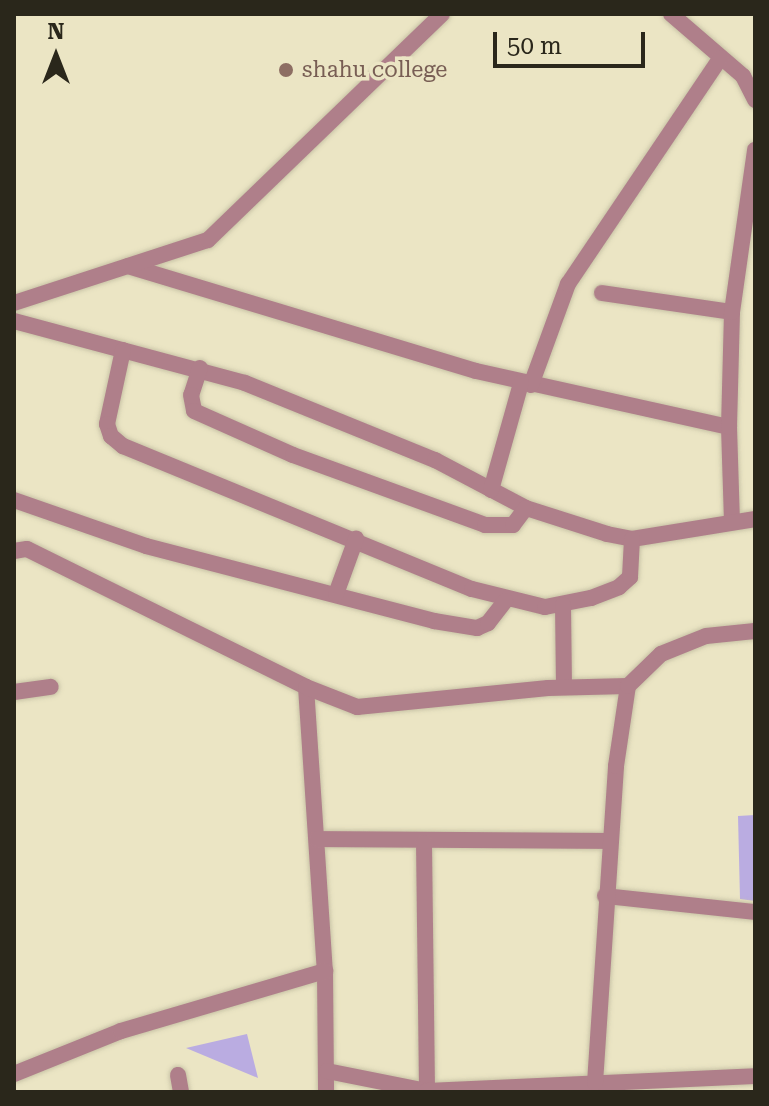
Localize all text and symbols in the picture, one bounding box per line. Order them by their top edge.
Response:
north arrow [16,16,96,96]
scale bar [497,16,649,66]
text: N [48,19,64,44]
text: 50 m [507,32,562,60]
place label: shahu college [302,57,447,83]
marker: shahu college [277,61,295,79]

